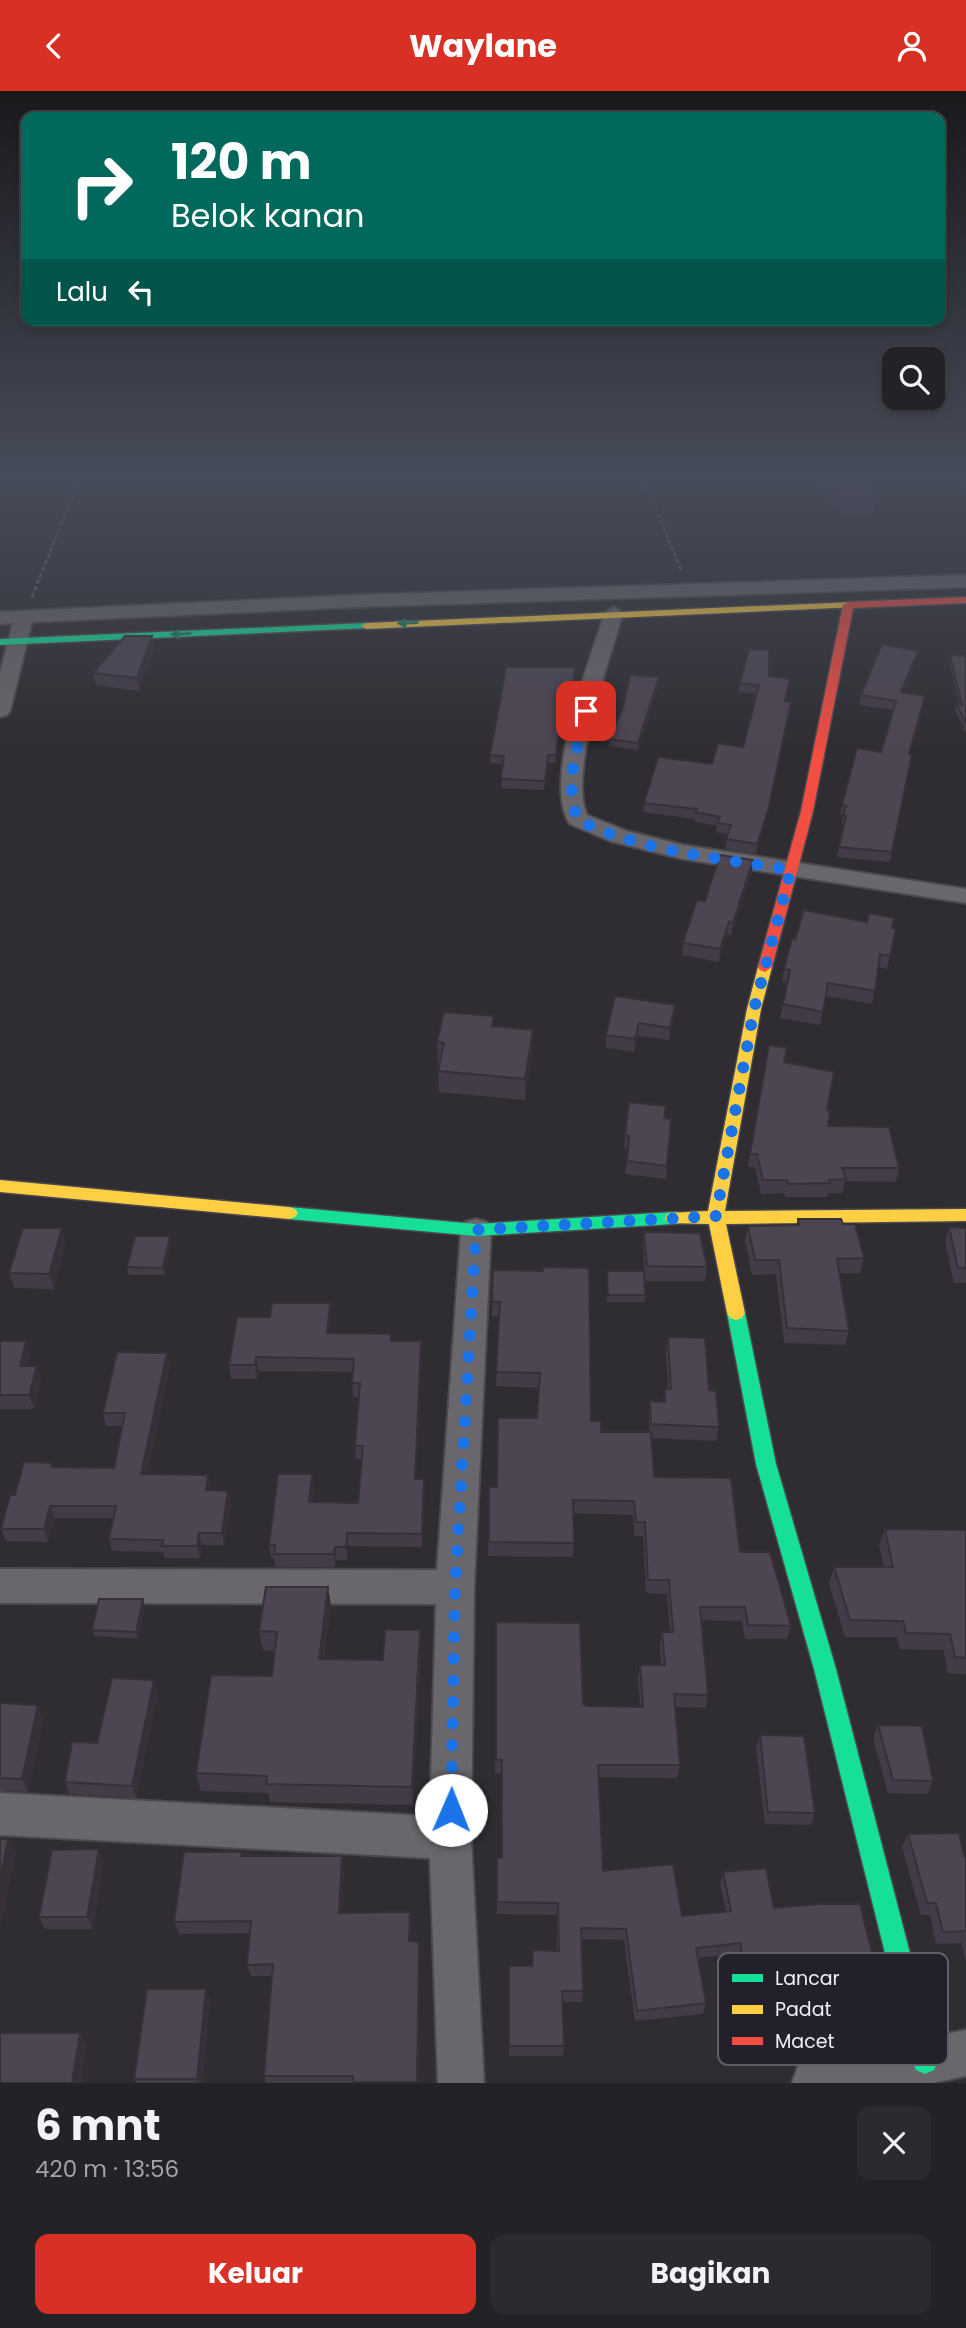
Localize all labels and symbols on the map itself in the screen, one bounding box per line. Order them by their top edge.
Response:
one-way arrow [397,617,419,628]
one-way arrow [170,628,192,639]
pin [556,681,616,741]
position arrow [414,1773,488,1847]
legend [718,1953,948,2065]
text: Lancar [775,1965,840,1992]
text: Padat [775,1996,832,2023]
text: Macet [775,2028,835,2055]

